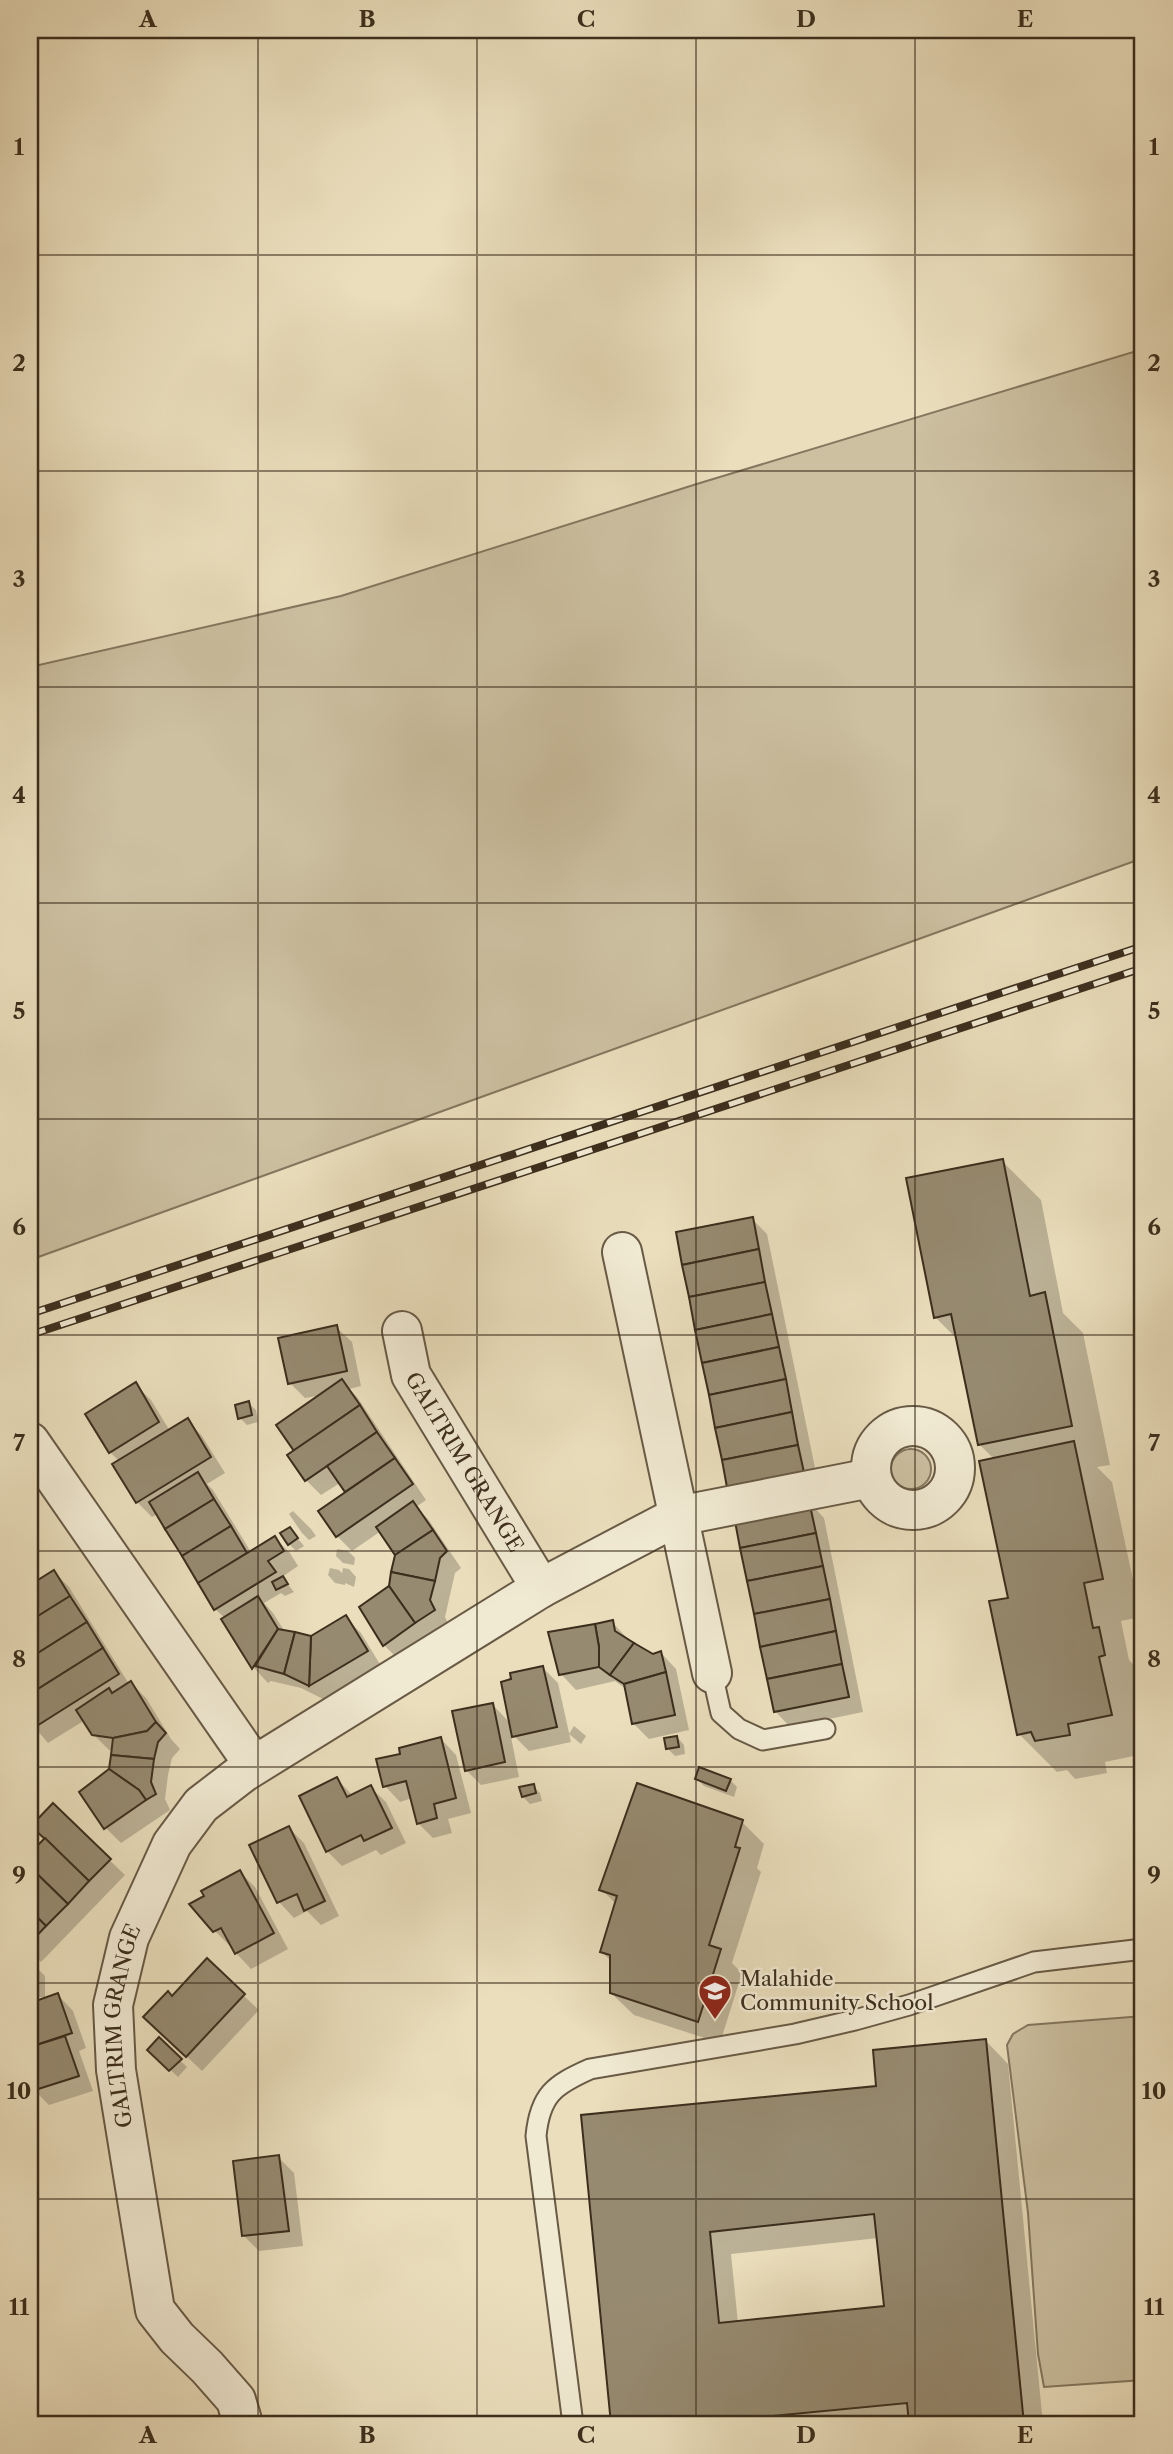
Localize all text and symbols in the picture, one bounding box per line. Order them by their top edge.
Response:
text: A [138,5,158,33]
text: B [358,5,376,33]
text: C [577,5,595,33]
text: D [796,5,816,33]
text: E [1017,5,1033,33]
text: 1 [14,133,25,161]
text: 1 [1149,133,1160,161]
text: 2 [12,349,26,377]
text: 2 [1147,349,1161,377]
text: 3 [13,565,26,593]
text: 3 [1148,565,1161,593]
text: 4 [12,781,26,809]
text: 4 [1147,781,1161,809]
text: 5 [13,997,25,1025]
text: 5 [1148,997,1160,1025]
text: 6 [12,1213,26,1241]
text: 6 [1147,1213,1161,1241]
street label: GALTRIM GRANGE [400,1367,529,1556]
text: 7 [13,1429,25,1457]
text: 7 [1148,1429,1160,1457]
text: 8 [12,1645,26,1673]
text: 8 [1147,1645,1161,1673]
text: 9 [12,1861,26,1889]
text: 9 [1147,1861,1161,1889]
street label: GALTRIM GRANGE [100,1920,146,2130]
place label: Malahide Community School [740,1966,933,2015]
school or university icon: Malahide Community School [696,1972,734,2021]
text: 10 [7,2077,31,2105]
text: 10 [1142,2077,1166,2105]
text: 11 [9,2293,30,2321]
text: 11 [1144,2293,1165,2321]
text: A [138,2421,158,2449]
text: B [358,2421,376,2449]
text: C [577,2421,595,2449]
text: D [796,2421,816,2449]
text: E [1017,2421,1033,2449]

